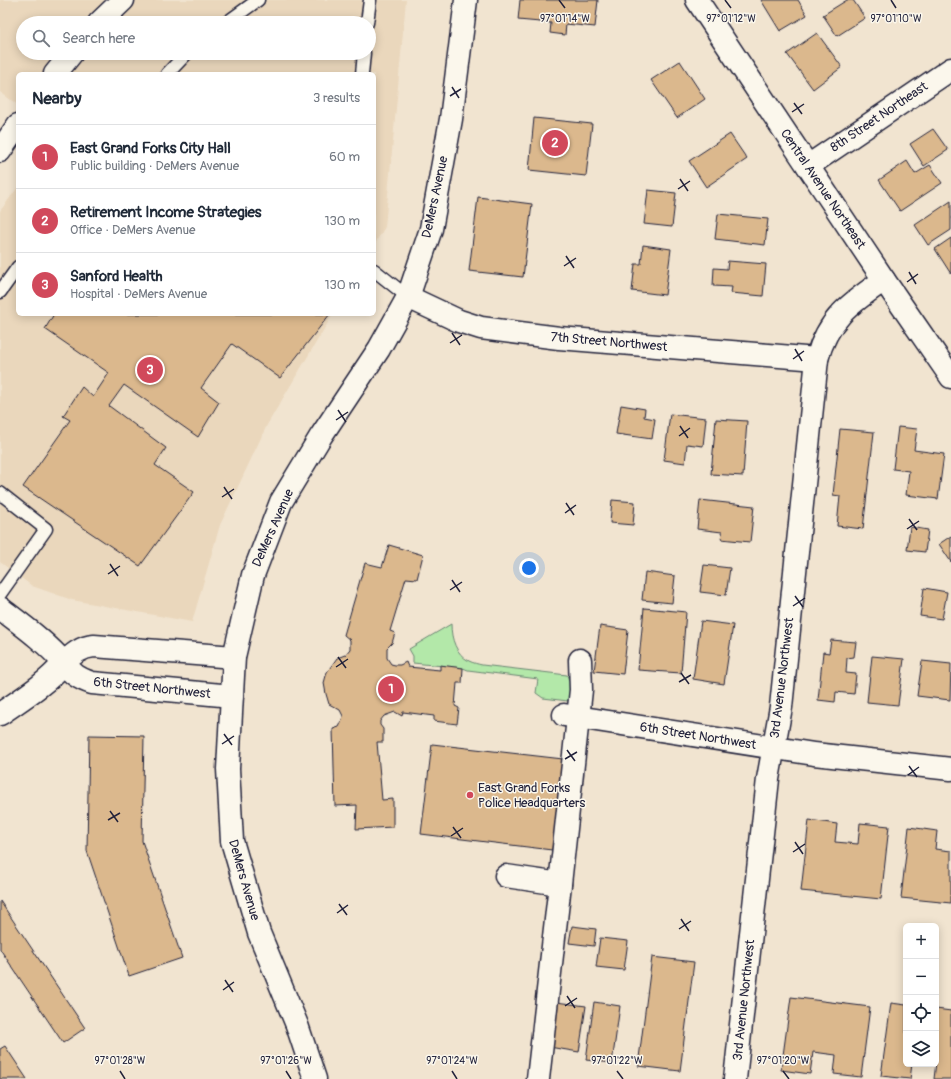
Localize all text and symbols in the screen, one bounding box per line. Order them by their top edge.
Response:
text: 97°01'14"W [540,13,590,25]
text: 97°01'12"W [706,13,756,25]
text: 97°01'10"W [871,13,922,25]
search box [16,16,376,60]
icon: search [30,27,52,49]
text: Search here [62,29,135,48]
street label: 8th Street Northeast [827,78,931,156]
text: Nearby [32,88,81,109]
text: 3 results [313,90,360,106]
street label: Central Avenue Northeast [777,126,870,253]
pin: 2 [542,128,568,158]
text: East Grand Forks City Hall [70,139,231,158]
text: 1 [42,149,48,165]
text: 60 m [329,149,360,165]
street label: DeMers Avenue [418,154,452,240]
text: Public building · DeMers Avenue [70,158,239,174]
text: Retirement Income Strategies [70,203,262,222]
text: 2 [41,213,49,229]
text: 130 m [324,213,360,229]
text: Office · DeMers Avenue [70,222,196,238]
text: Sanford Health [70,267,163,286]
text: 3 [41,277,49,293]
text: 130 m [324,277,360,293]
text: Hospital · DeMers Avenue [70,286,207,302]
street label: 7th Street Northwest [550,329,669,355]
pin: 3 [137,355,163,385]
street label: DeMers Avenue [249,486,298,569]
your location [519,558,539,578]
street label: 3rd Avenue Northwest [767,616,797,739]
street label: 6th Street Northwest [93,674,212,702]
pin: 1 [378,674,404,704]
street label: 6th Street Northwest [639,719,758,753]
place label: East Grand Forks Police Headquarters [478,780,586,811]
marker: East Grand Forks Police Headquarters [465,790,475,800]
street label: DeMers Avenue [225,838,263,923]
map controls [903,923,939,1067]
button: + [903,923,939,959]
street label: 3rd Avenue Northwest [730,938,758,1061]
button: − [903,959,939,995]
button: locate [903,995,939,1031]
button: layers [903,1031,939,1067]
text: 97°01'28"W [95,1055,146,1067]
text: 97°01'26"W [260,1055,312,1067]
text: 97°01'24"W [426,1055,478,1067]
text: 97°01'22"W [591,1055,643,1067]
text: 97°01'20"W [757,1055,810,1067]

